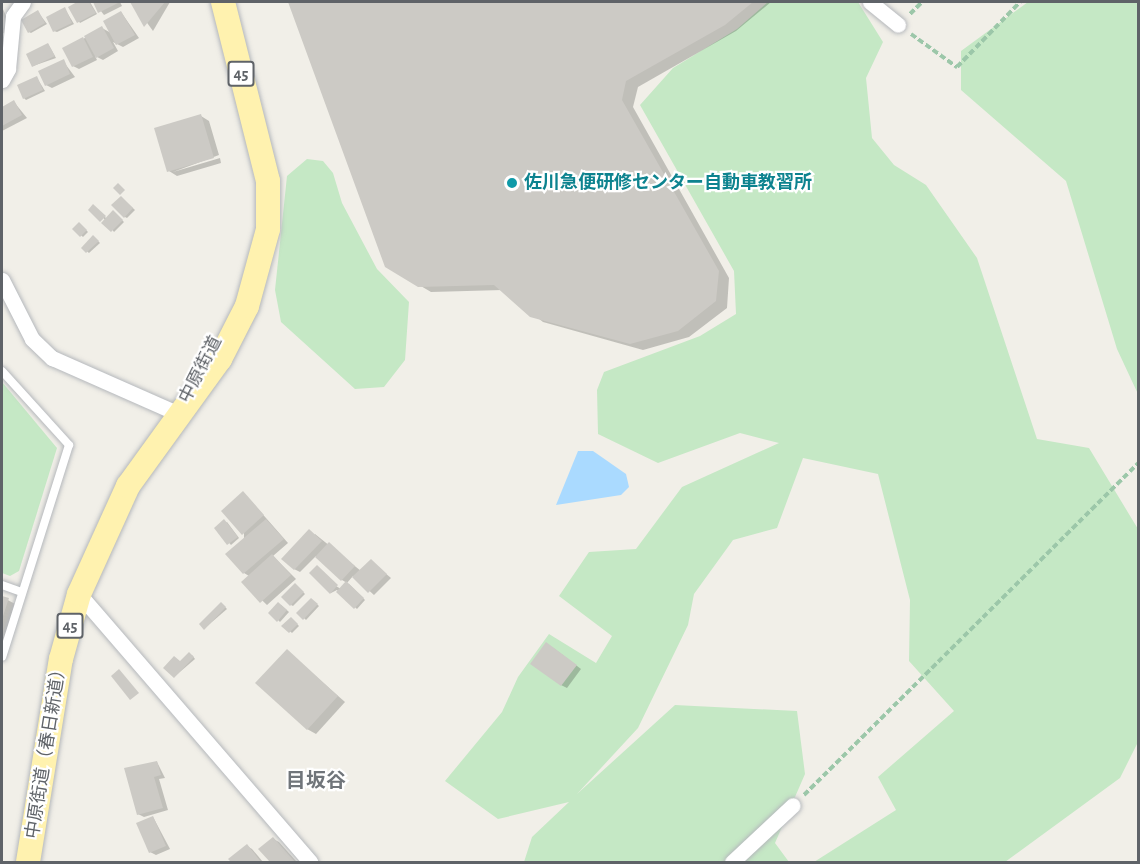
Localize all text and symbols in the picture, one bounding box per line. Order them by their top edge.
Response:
road number: 45 [228,61,254,87]
place label: 佐川急便研修センター自動車教習所 [524,172,812,194]
marker: 佐川急便研修センター自動車教習所 [505,176,519,190]
street label: 中原街道 [175,333,227,407]
road number: 45 [56,613,84,639]
street label: 中原街道（春日新道） [22,659,72,841]
district label: 目坂谷 [286,769,346,793]

